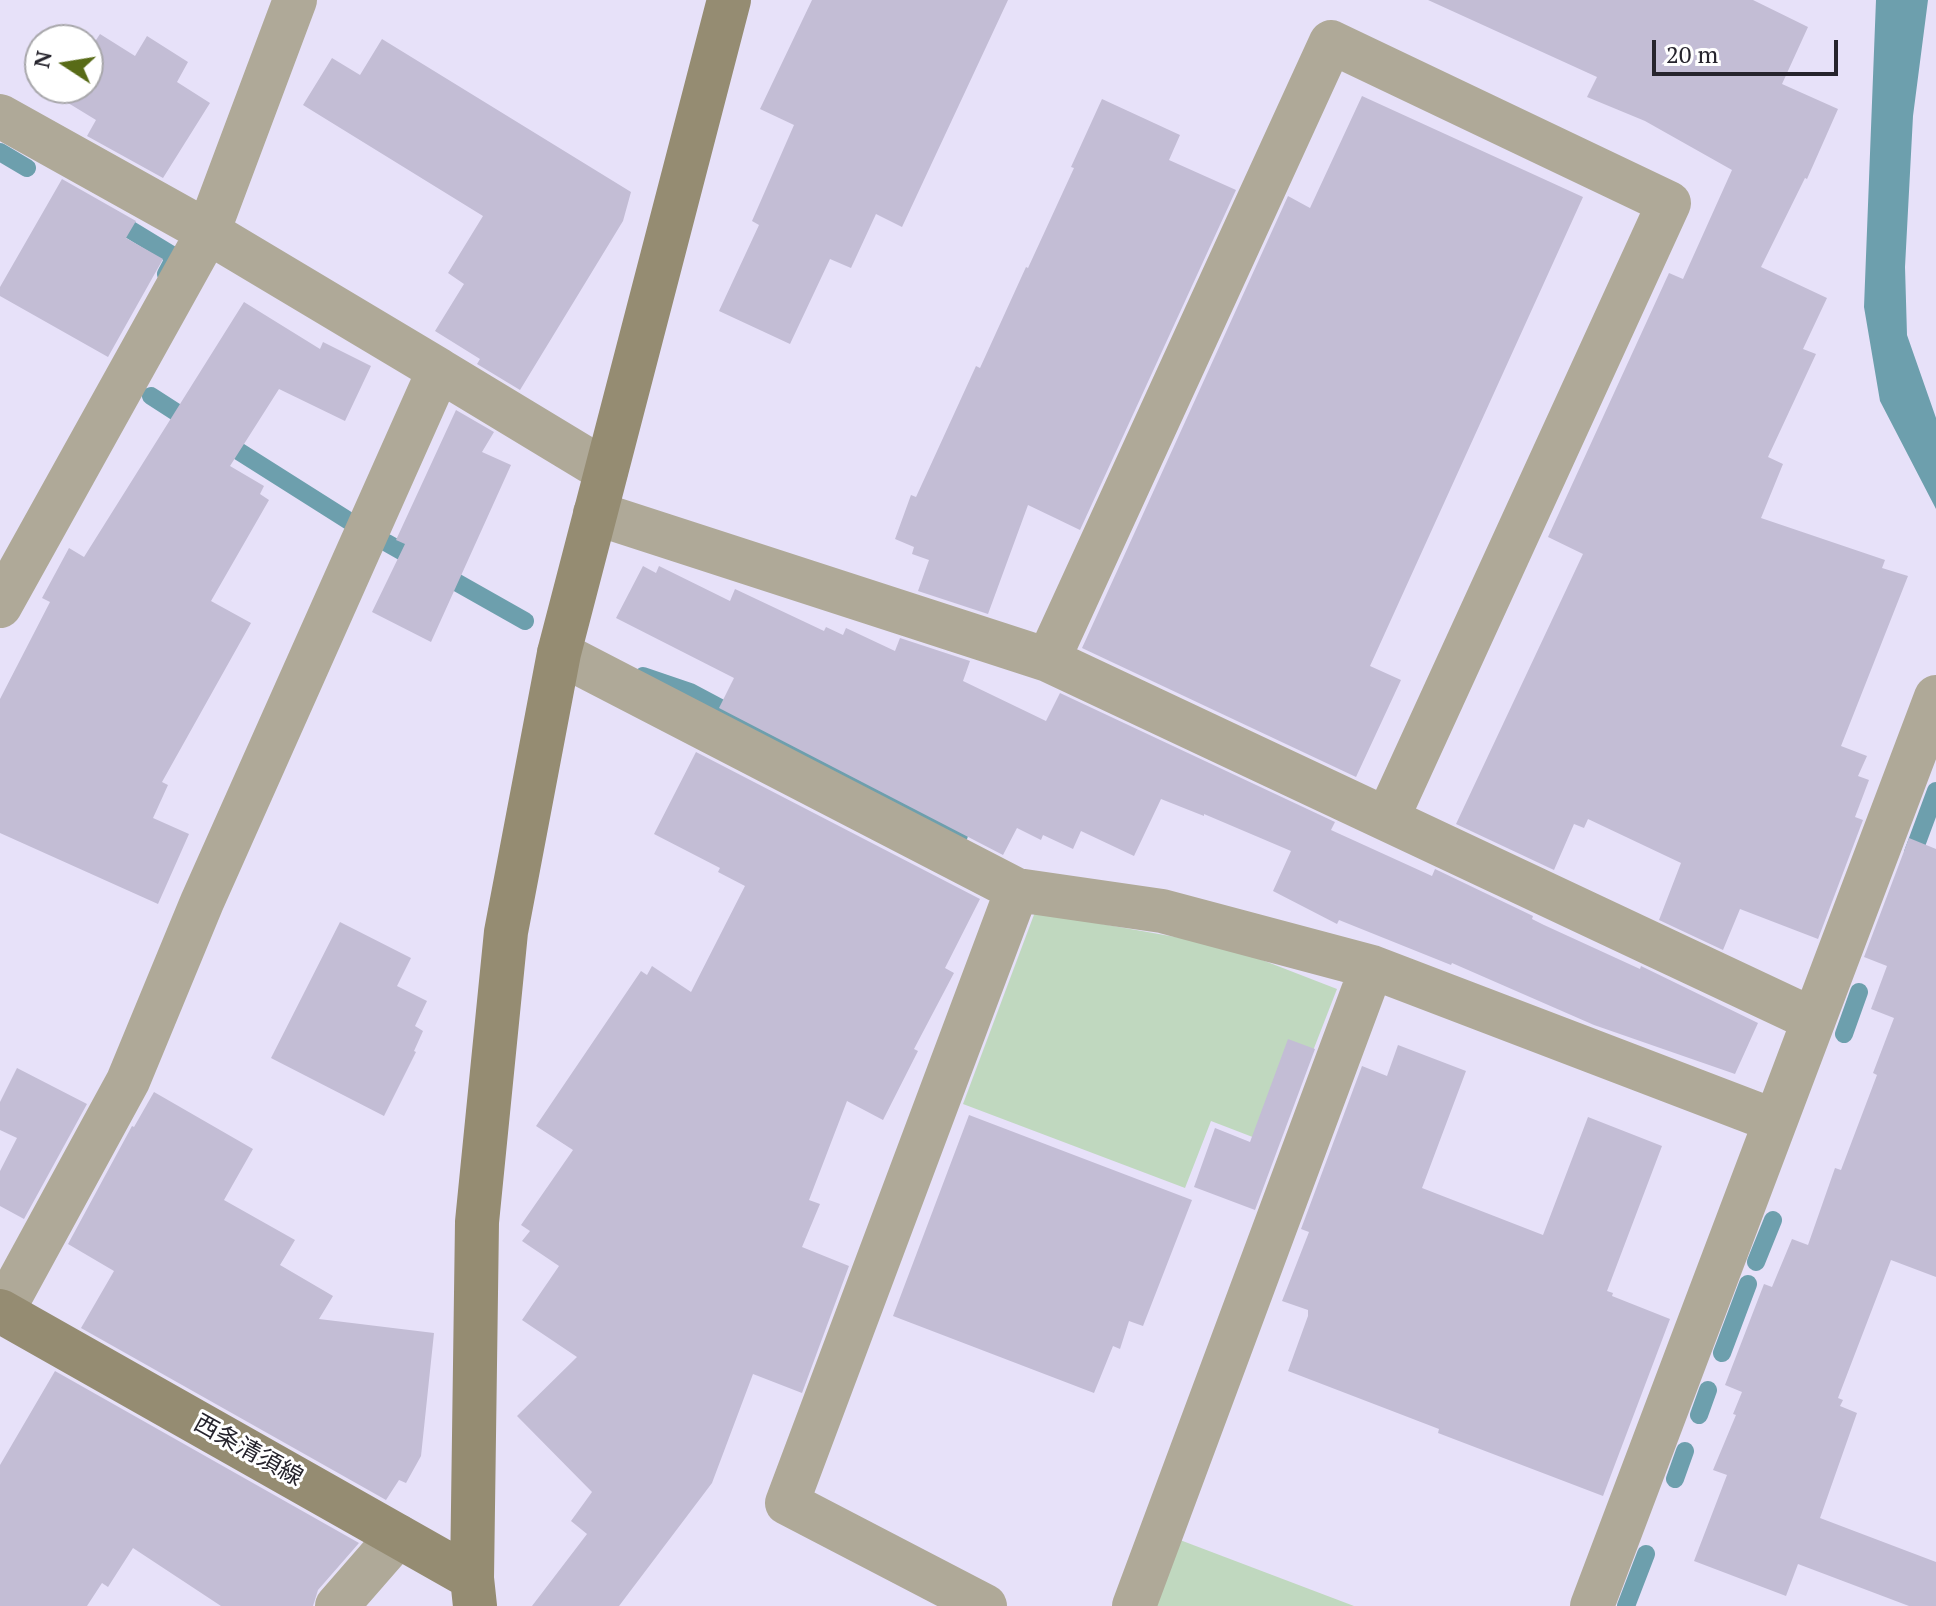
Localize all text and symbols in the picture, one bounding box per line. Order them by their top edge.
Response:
north arrow [24,24,104,104]
scale bar [1656,24,1842,74]
text: 20 m [1666,38,1718,70]
text: N [26,48,58,70]
street label: 西条清須線 [189,1409,307,1493]

